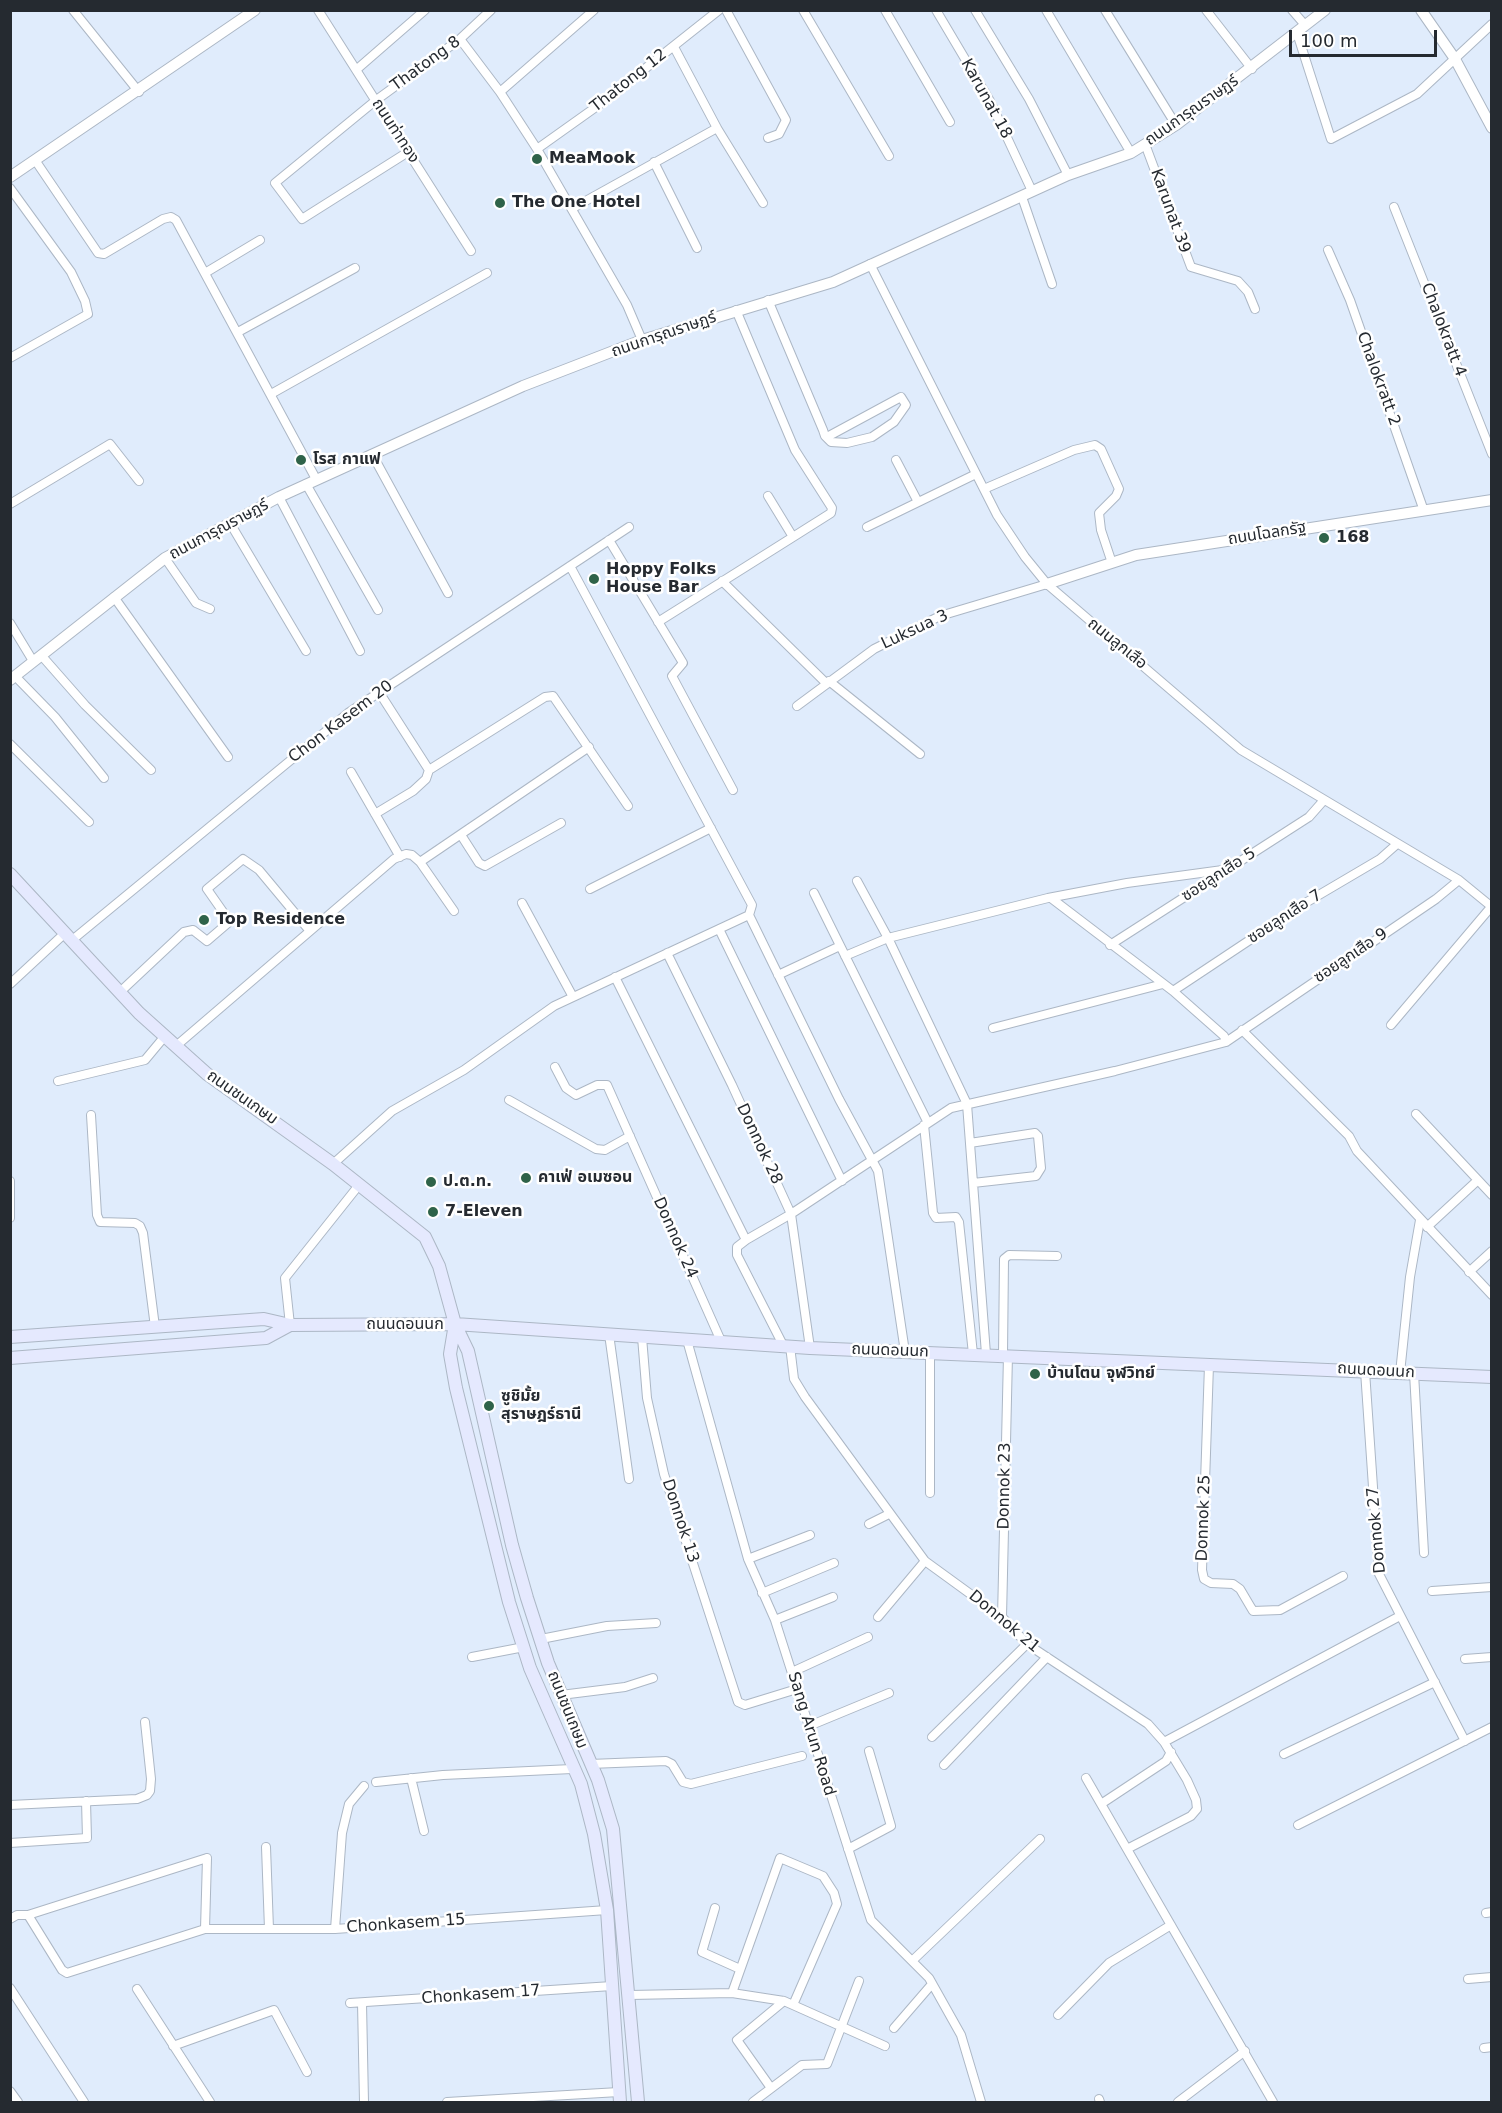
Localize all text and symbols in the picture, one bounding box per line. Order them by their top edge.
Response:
scale bar [1292,18,1440,56]
text: 100 m [1300,30,1358,51]
street label: Thatong 8 [387,32,465,96]
street label: Thatong 12 [587,45,671,117]
street label: Karunat 18 [956,56,1016,142]
street label: ถนนการุณราษฏร์ [1142,72,1242,150]
street label: ถนนท่าทอง [367,95,423,167]
place label: MeaMook [549,149,635,169]
marker: MeaMook [530,152,544,166]
street label: Karunat 39 [1146,166,1194,256]
place label: The One Hotel [512,193,641,213]
marker: The One Hotel [493,196,507,210]
street label: Chalokratt 4 [1416,280,1470,380]
street label: ถนนการุณราษฏร์ [609,308,719,362]
street label: Chalokratt 2 [1352,329,1404,429]
place label: โรส กาแฟ [313,450,380,470]
marker: โรส กาแฟ [294,453,308,467]
street label: ถนนการุณราษฏร์ [166,496,272,564]
street label: ถนนโฉลกรัฐ [1227,518,1307,550]
place label: 168 [1336,528,1369,548]
marker: 168 [1317,531,1331,545]
place label: Hoppy Folks House Bar [606,560,716,598]
marker: Hoppy Folks House Bar [587,572,601,586]
street label: Luksua 3 [879,606,951,654]
street label: ถนนลูกเสือ [1083,614,1151,674]
street label: Chon Kasem 20 [285,677,397,767]
street label: ซอยลูกเสือ 5 [1178,844,1260,906]
street label: ซอยลูกเสือ 7 [1244,886,1326,948]
place label: Top Residence [216,910,345,930]
marker: Top Residence [197,913,211,927]
street label: ซอยลูกเสือ 9 [1311,924,1391,988]
street label: ถนนชนเกษม [203,1067,281,1129]
street label: Donnok 28 [732,1101,786,1187]
place label: คาเฟ่ อเมซอน [538,1168,632,1188]
marker: คาเฟ่ อเมซอน [519,1171,533,1185]
place label: ป.ต.ท. [443,1172,492,1192]
marker: ป.ต.ท. [424,1175,438,1189]
street label: Donnok 24 [649,1194,701,1282]
place label: 7-Eleven [445,1202,523,1222]
marker: 7-Eleven [426,1205,440,1219]
street label: ถนนดอนนก [366,1315,444,1335]
street label: ถนนดอนนก [851,1340,929,1362]
street label: ถนนดอนนก [1337,1359,1415,1383]
place label: บ้านโตน จุฬวิทย์ [1047,1364,1155,1384]
marker: บ้านโตน จุฬวิทย์ [1028,1367,1042,1381]
place label: ซูชิมั้ย สุราษฎร์ธานี [501,1387,581,1425]
marker: ซูชิมั้ย สุราษฎร์ธานี [482,1399,496,1413]
street label: Donnok 23 [995,1442,1015,1530]
street label: Donnok 25 [1193,1474,1215,1562]
street label: Donnok 13 [657,1477,703,1565]
street label: Donnok 27 [1364,1486,1390,1574]
street label: Donnok 21 [965,1587,1043,1657]
street label: ถนนชนเกษม [543,1668,591,1752]
street label: Sang Arun Road [783,1670,839,1798]
street label: Chonkasem 15 [346,1910,466,1938]
street label: Chonkasem 17 [421,1981,541,2009]

